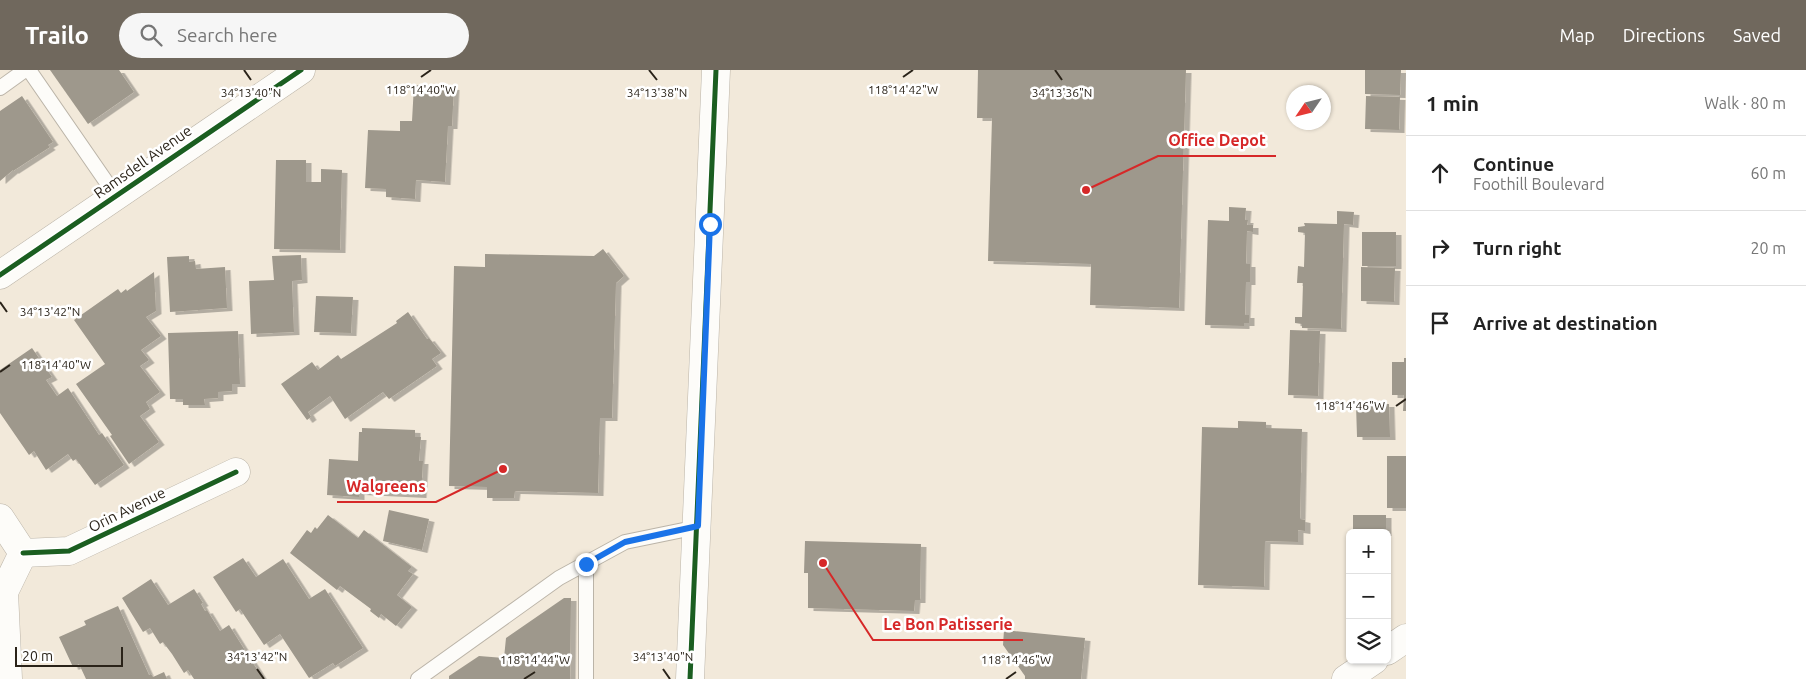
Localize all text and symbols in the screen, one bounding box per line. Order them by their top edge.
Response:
search box [119,13,469,58]
icon: search [137,21,165,49]
text: Trailo [25,22,89,49]
text: Search here [177,24,278,46]
text: Map [1559,25,1595,45]
text: Directions [1623,25,1705,45]
text: Saved [1733,25,1781,45]
text: 118°14'40"W [386,83,456,96]
text: 118°14'42"W [868,83,938,96]
north arrow [1286,85,1331,130]
text: 34°13'40"N [221,86,281,99]
text: 34°13'38"N [627,86,687,99]
text: 34°13'36"N [1032,86,1092,99]
text: 1 min [1426,91,1479,115]
text: Walk · 80 m [1704,94,1786,112]
street label: Ramsdell Avenue [91,122,195,202]
callout: Office Depot [1158,125,1276,156]
text: Office Depot [1168,131,1266,149]
text: Continue [1473,153,1554,175]
icon: ahead [1426,159,1454,187]
text: 60 m [1750,164,1786,182]
text: Foothill Boulevard [1473,175,1605,193]
route start [699,213,722,236]
icon: right [1426,234,1454,262]
text: Turn right [1473,237,1561,259]
text: 20 m [1750,239,1786,257]
text: 34°13'42"N [20,305,80,318]
icon: arrive [1426,309,1454,337]
text: Arrive at destination [1473,312,1658,334]
text: 118°14'40"W [21,358,91,371]
text: 118°14'46"W [1315,399,1385,412]
callout: Walgreens [337,471,436,502]
text: Walgreens [346,477,426,495]
street label: Orin Avenue [86,484,168,535]
map controls [1346,529,1391,664]
button: + [1346,529,1391,574]
route end [575,553,598,576]
button: − [1346,574,1391,619]
callout: Le Bon Patisserie [873,609,1023,640]
text: Le Bon Patisserie [883,615,1013,633]
button: layers [1346,619,1391,664]
scale bar [15,644,122,667]
text: 20 m [22,648,53,664]
text: 34°13'42"N [227,650,287,663]
text: 34°13'40"N [633,650,693,663]
text: 118°14'44"W [500,653,570,666]
text: 118°14'46"W [981,653,1051,666]

